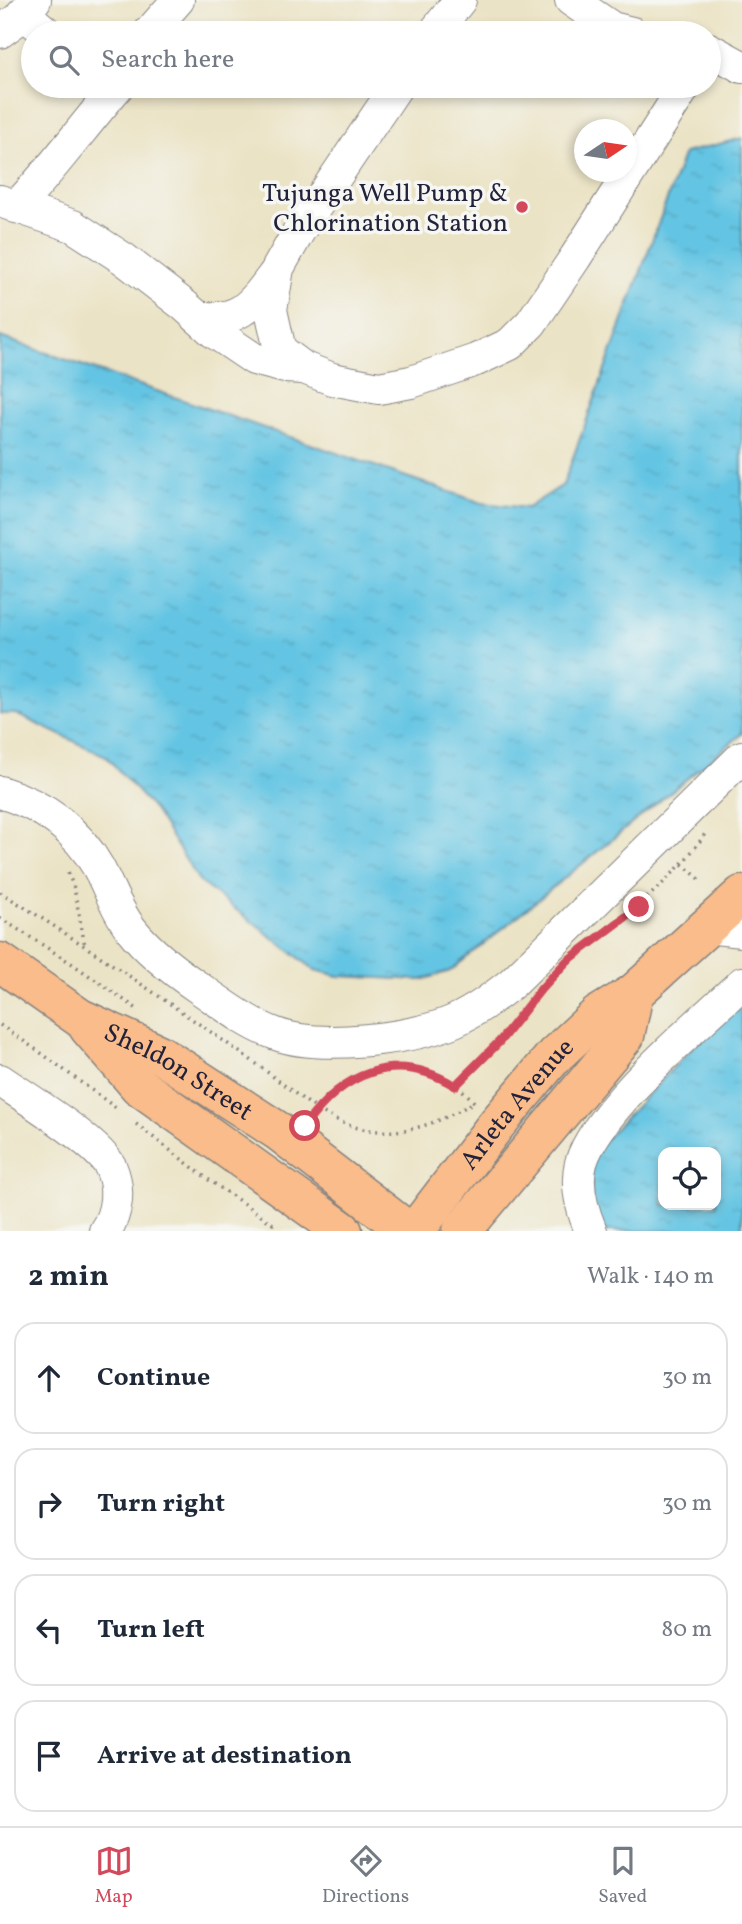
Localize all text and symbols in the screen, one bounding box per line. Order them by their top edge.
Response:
search box [21,21,721,98]
icon: search [45,41,83,79]
text: Search here [101,42,234,78]
north arrow [574,119,637,182]
place label: Tujunga Well Pump & Chlorination Station [262,176,508,242]
marker: Tujunga Well Pump & Chlorination Station [514,199,530,215]
route end [623,891,654,922]
street label: Sheldon Street [98,1015,259,1130]
street label: Arleta Avenue [452,1030,582,1178]
route start [289,1110,320,1141]
map controls [658,1147,721,1210]
button: locate [658,1147,721,1210]
text: 2 min [28,1256,109,1298]
text: Walk · 140 m [587,1261,714,1293]
icon: ahead [30,1359,68,1397]
text: Continue [97,1360,210,1396]
text: 30 m [662,1362,712,1394]
icon: right [30,1485,68,1523]
text: Turn right [97,1486,225,1522]
text: 30 m [662,1488,712,1520]
icon: left [30,1611,68,1649]
text: Turn left [97,1612,205,1648]
text: 80 m [662,1614,712,1646]
icon: arrive [30,1737,68,1775]
text: Arrive at destination [97,1738,352,1774]
tab: Map [95,1842,133,1910]
tab: Directions [322,1842,409,1910]
tab: Saved [598,1842,647,1910]

